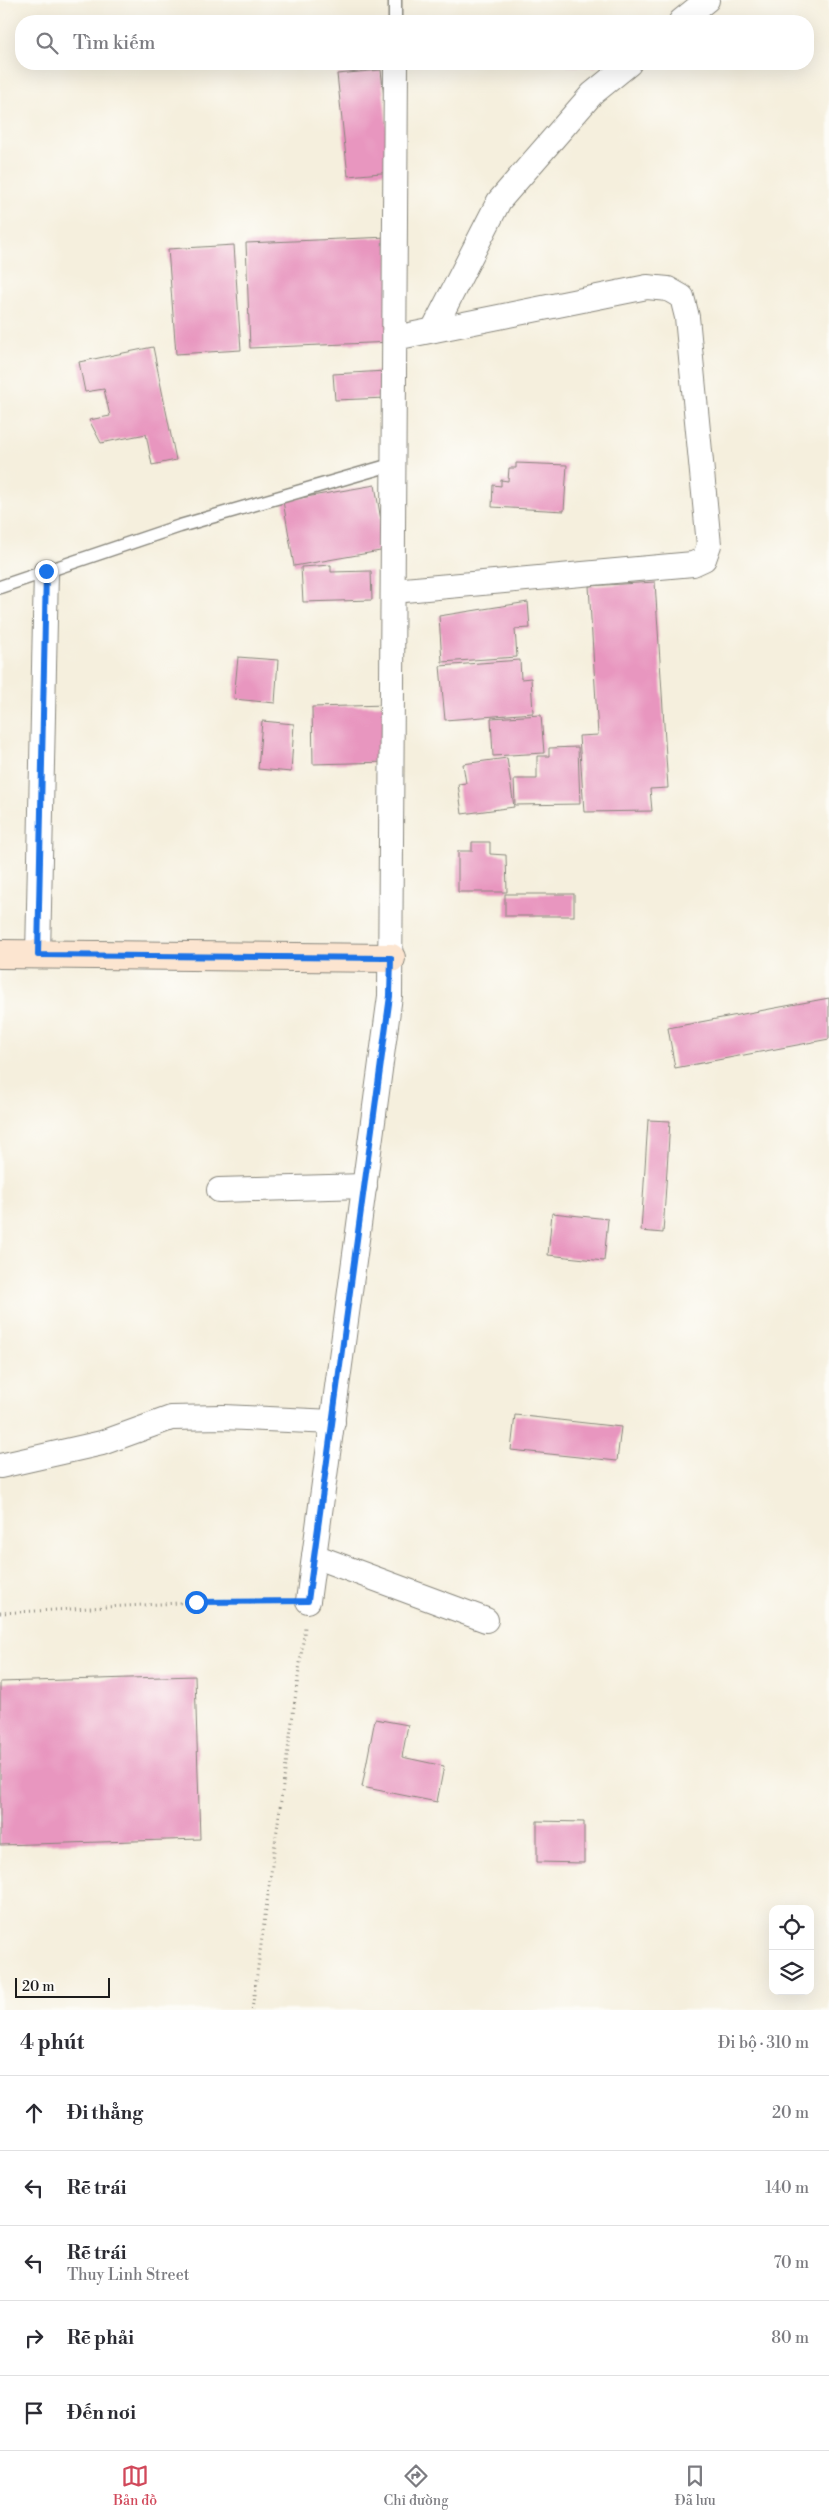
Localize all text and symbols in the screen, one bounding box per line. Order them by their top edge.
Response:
search box [15,15,814,70]
icon: search [33,29,61,57]
text: Tìm kiếm [73,31,156,55]
route end [35,560,58,583]
route start [185,1591,208,1614]
map controls [769,1905,814,1995]
button: locate [769,1905,814,1950]
button: layers [769,1950,814,1995]
scale bar [15,1975,110,1998]
text: 20 m [22,1978,54,1996]
text: 4 phút [20,2030,84,2056]
text: Đi bộ · 310 m [718,2033,809,2053]
icon: ahead [20,2099,48,2127]
text: Đi thẳng [67,2101,143,2125]
text: 20 m [772,2103,809,2123]
icon: left [20,2174,48,2202]
text: Rẽ trái [67,2176,127,2200]
text: 140 m [765,2178,809,2198]
text: Rẽ trái [67,2241,127,2265]
icon: left [20,2249,48,2277]
text: 70 m [773,2253,809,2273]
text: Thuy Linh Street [67,2265,189,2285]
icon: right [20,2324,48,2352]
text: Rẽ phải [67,2326,134,2350]
text: 80 m [771,2328,809,2348]
icon: arrive [20,2399,48,2427]
text: Đến nơi [67,2401,136,2425]
tab: Bản đồ [113,2462,157,2510]
tab: Chỉ đường [384,2462,448,2510]
tab: Đã lưu [675,2462,716,2510]

